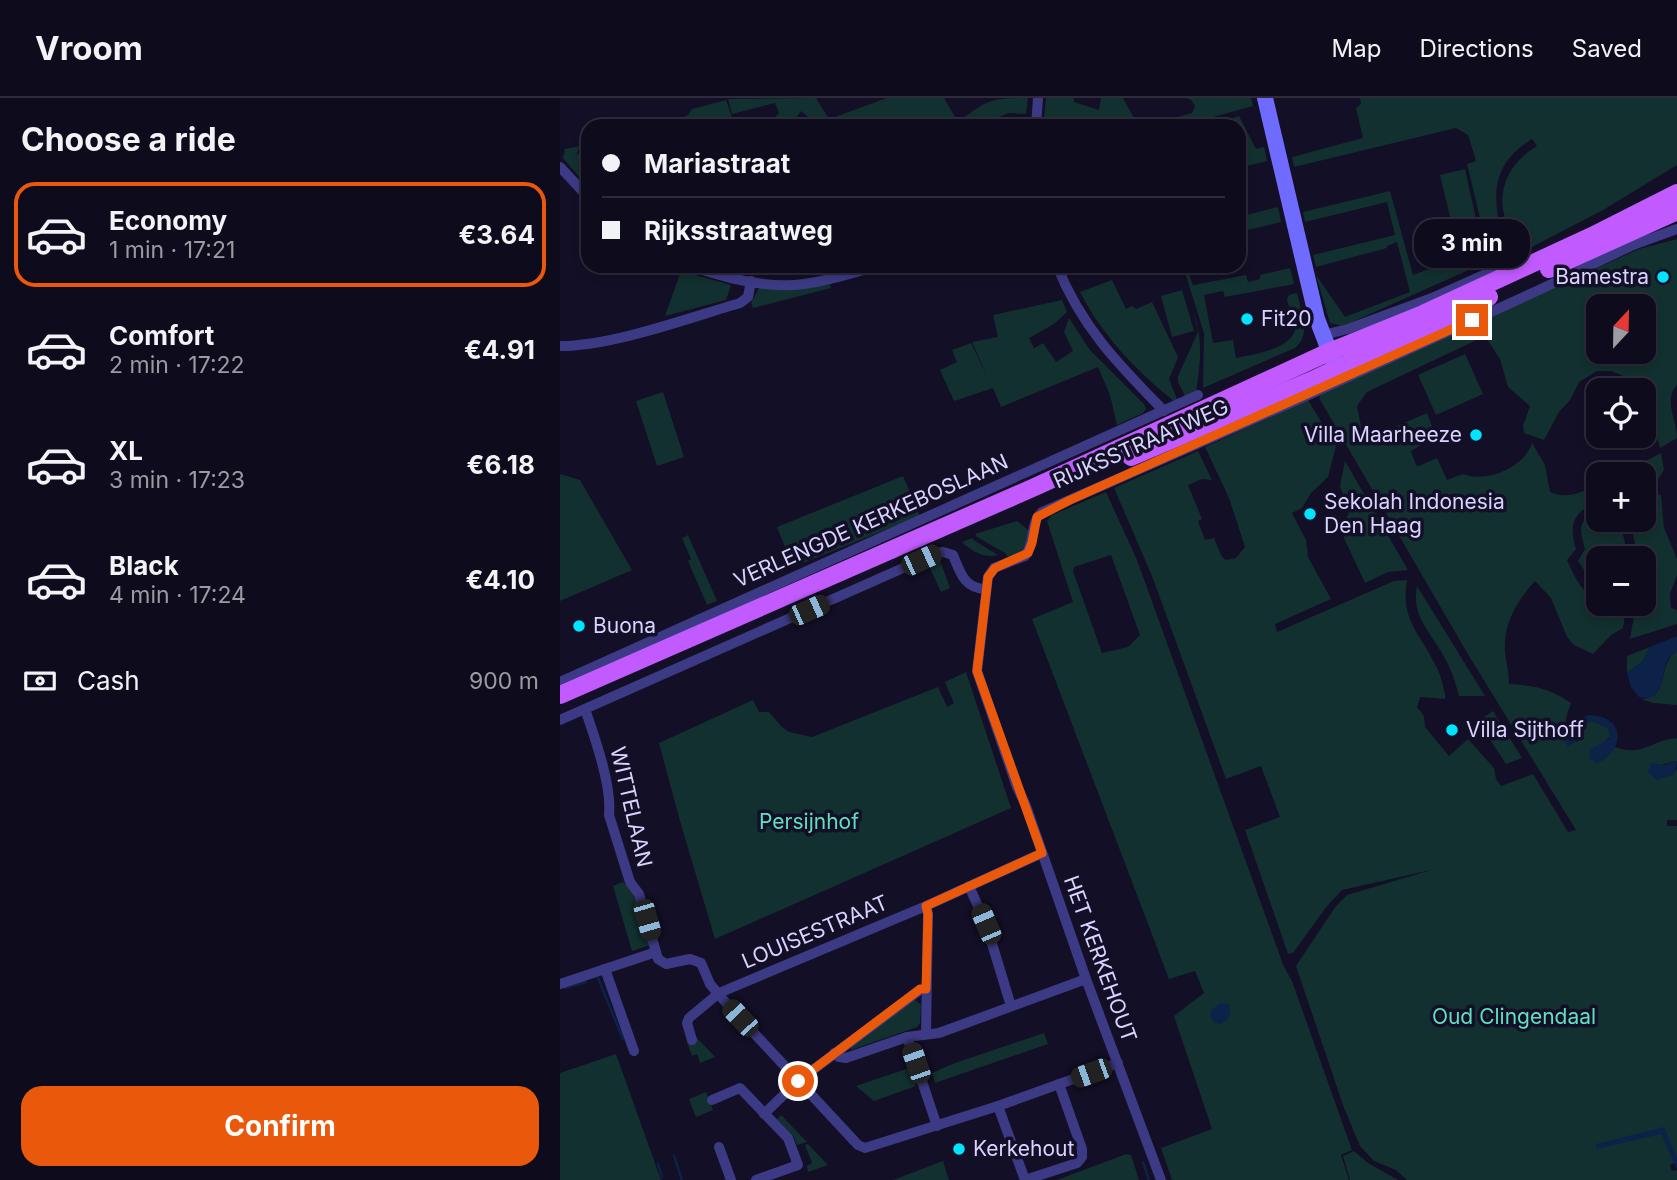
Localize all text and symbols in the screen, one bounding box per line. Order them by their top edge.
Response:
text: Vroom [35,28,143,68]
text: Map [1332,34,1381,63]
text: Directions [1419,34,1534,63]
text: Saved [1572,34,1642,63]
text: Choose a ride [21,120,236,159]
text: Mariastraat [644,148,790,179]
icon: car [25,203,88,266]
text: Economy [109,205,227,236]
text: Rijksstraatweg [644,215,833,246]
callout: 3 min [1414,218,1530,268]
text: €3.64 [459,219,535,250]
text: 3 min [1441,229,1503,257]
text: 1 min · 17:21 [109,236,235,264]
place label: Bamestra [1555,264,1649,289]
marker: Bamestra [1655,269,1671,285]
north arrow [1586,294,1656,364]
map controls [1586,294,1656,616]
route end [1456,304,1488,336]
place label: Fit20 [1261,306,1311,331]
marker: Fit20 [1239,311,1255,327]
icon: car [25,318,88,381]
text: Comfort [109,320,214,351]
text: €4.91 [464,334,535,365]
text: 2 min · 17:22 [109,351,245,379]
button: locate [1586,378,1656,448]
street label: RIJKSSTRAATWEG [1049,394,1232,493]
place label: Villa Maarheeze [1304,422,1462,447]
marker: Villa Maarheeze [1468,427,1484,443]
icon: car [25,433,88,496]
text: XL [109,435,143,466]
text: €6.18 [467,449,535,480]
street label: VERLENGDE KERKEBOSLAAN [730,449,1012,592]
button: + [1586,462,1656,532]
text: 3 min · 17:23 [109,466,245,494]
place label: Sekolah Indonesia Den Haag [1324,489,1505,538]
marker: Sekolah Indonesia Den Haag [1302,506,1318,522]
car [898,542,945,578]
button: − [1586,546,1656,616]
icon: car [25,548,88,611]
text: Black [109,550,179,581]
text: €4.10 [465,564,535,595]
text: 4 min · 17:24 [109,581,246,609]
car [786,592,833,628]
place label: Buona [593,613,656,638]
marker: Buona [571,618,587,634]
icon: cash [21,662,59,700]
text: Cash [77,665,140,696]
text: 900 m [469,667,539,695]
place label: Villa Sijthoff [1466,717,1584,742]
marker: Villa Sijthoff [1444,722,1460,738]
street label: WITTELAAN [605,744,658,870]
park label: Persijnhof [759,809,859,834]
street label: HET KERKEHOUT [1059,872,1142,1046]
street label: LOUISESTRAAT [738,889,892,974]
car [632,897,663,943]
car [969,901,1004,947]
car [718,995,763,1041]
park label: Oud Clingendaal [1432,1004,1596,1029]
car [900,1040,933,1086]
car [1068,1056,1115,1090]
route start [782,1065,814,1097]
button: Confirm [21,1086,539,1166]
place label: Kerkehout [973,1136,1074,1161]
marker: Kerkehout [951,1141,967,1157]

